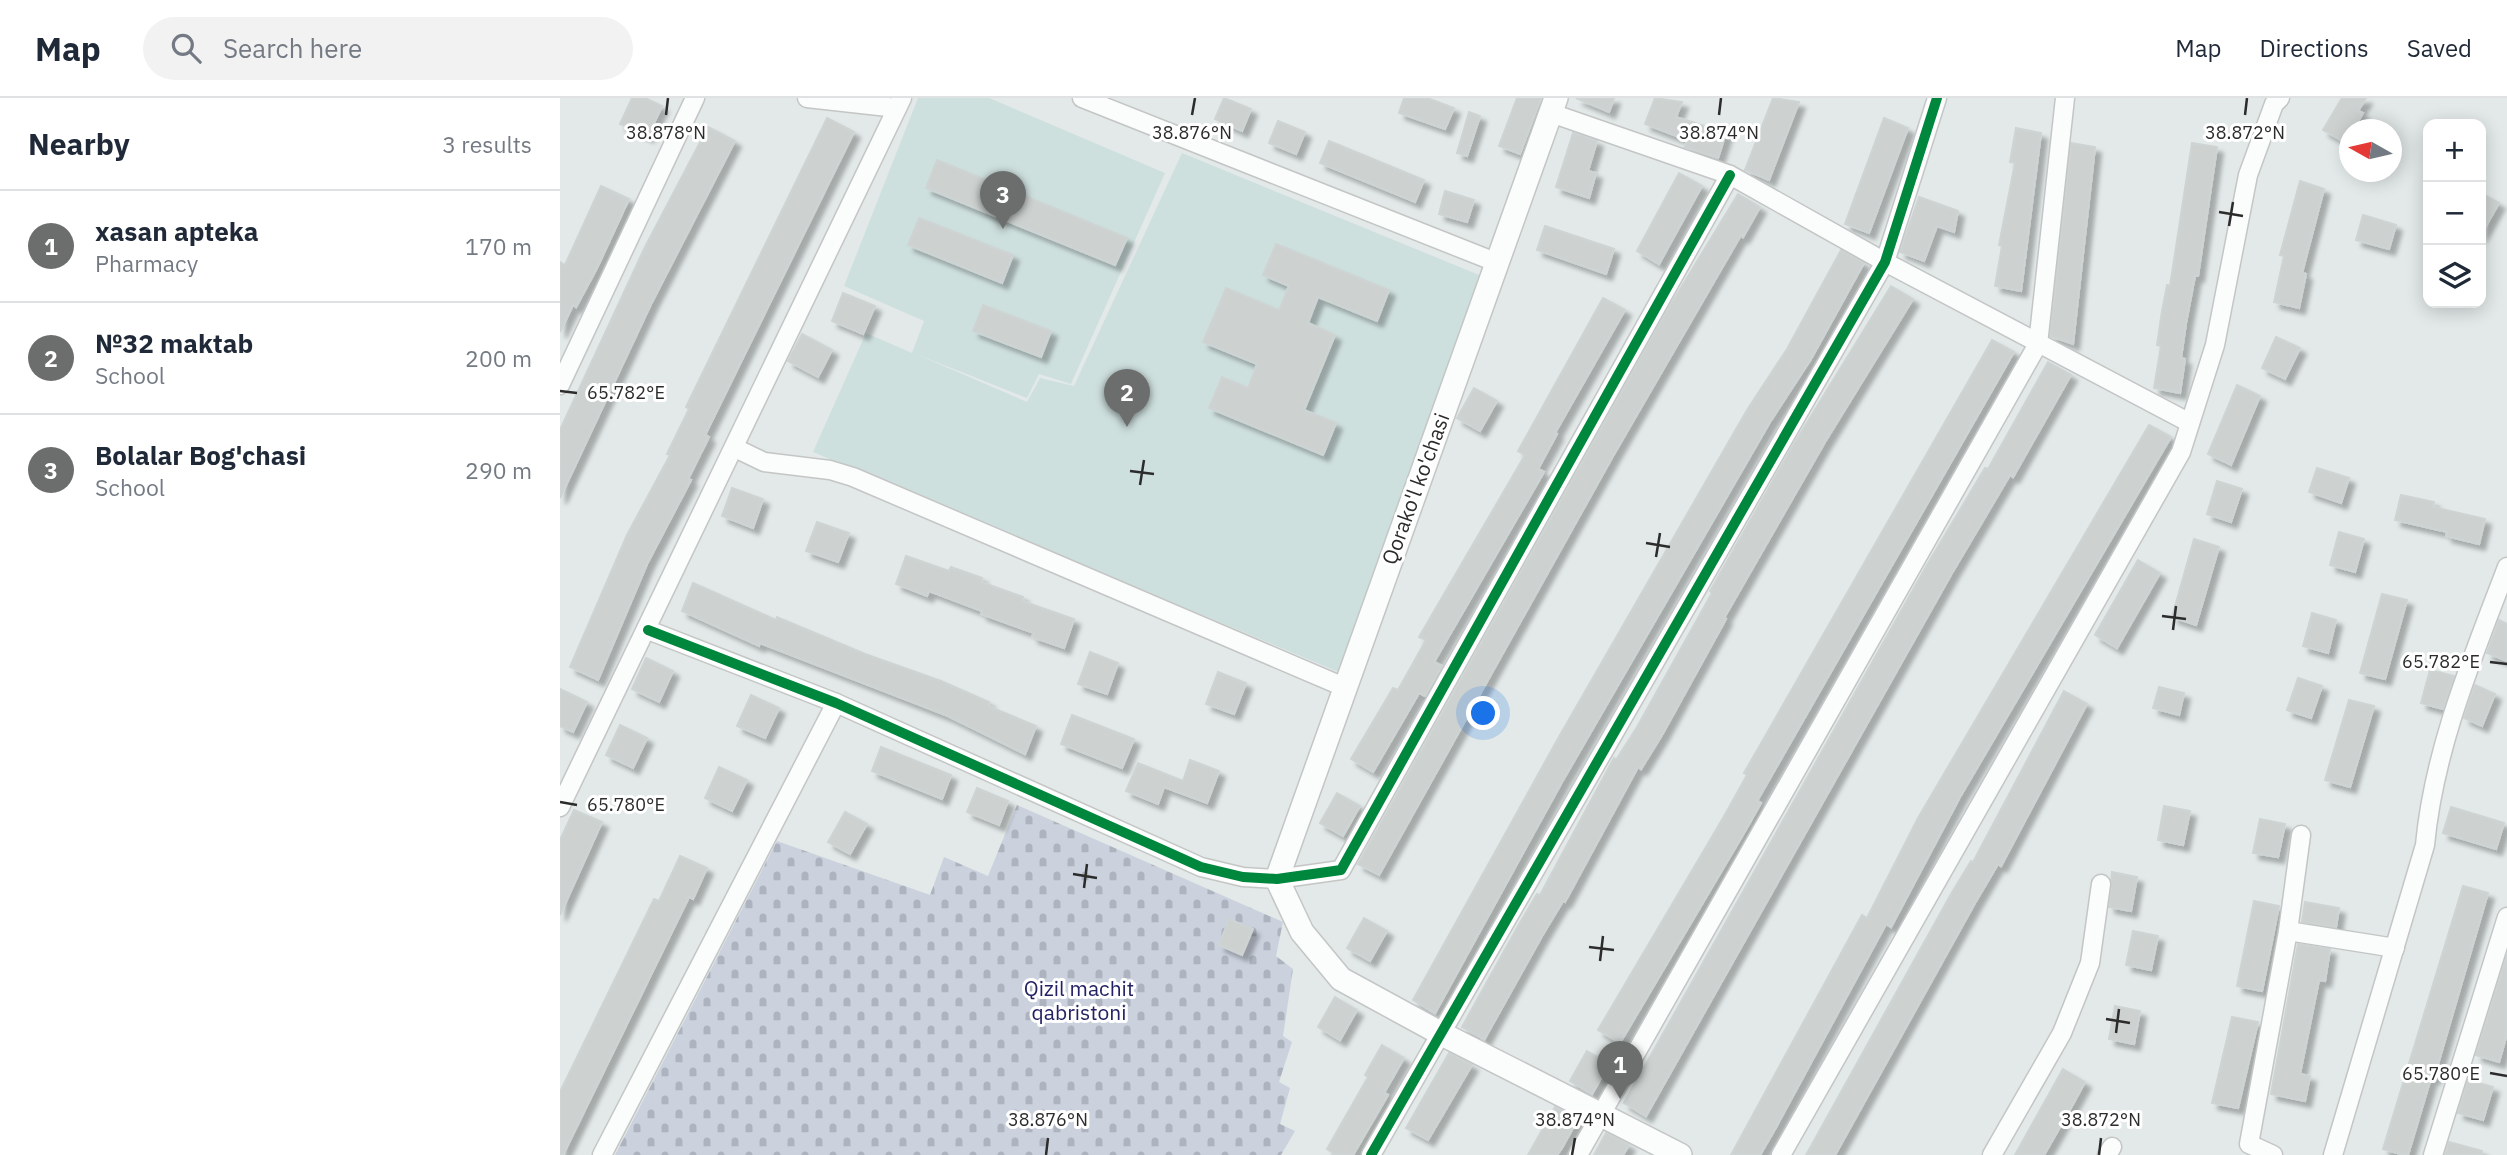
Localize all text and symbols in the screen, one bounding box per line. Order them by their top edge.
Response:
search box [143,17,633,80]
text: Map [35,27,101,70]
icon: search [167,29,205,67]
text: Search here [223,31,362,65]
text: Map [2175,32,2221,64]
text: Directions [2259,32,2369,64]
text: Saved [2407,32,2472,64]
north arrow [2339,119,2402,182]
map controls [2423,119,2486,308]
button: + [2423,119,2486,182]
text: 38.878°N [626,121,706,144]
text: 38.876°N [1152,121,1232,144]
text: 38.874°N [1679,121,1759,144]
text: 38.872°N [2205,121,2285,144]
text: Nearby [28,124,130,163]
text: 3 results [442,129,532,159]
pin: 3 [980,171,1026,229]
button: − [2423,182,2486,245]
text: xasan apteka [95,214,259,248]
text: 1 [44,231,58,261]
text: 170 m [465,231,532,261]
button: layers [2423,245,2486,308]
text: Pharmacy [95,248,198,278]
text: №32 maktab [95,326,253,360]
text: 2 [44,343,58,373]
text: 200 m [465,343,532,373]
text: School [95,360,165,390]
pin: 2 [1104,369,1150,427]
text: 65.782°E [587,381,665,404]
street label: Qorako'l ko'chasi [1375,409,1455,568]
text: Bolalar Bog'chasi [95,438,306,472]
text: 3 [44,455,58,485]
text: 290 m [465,455,532,485]
text: School [95,472,165,502]
text: 65.782°E [2402,650,2480,673]
your location [1466,696,1500,730]
text: 65.780°E [587,793,665,816]
park label: Qizil machit qabristoni [1024,974,1134,1026]
pin: 1 [1597,1041,1643,1099]
text: 65.780°E [2402,1062,2480,1085]
text: 38.876°N [1008,1108,1088,1131]
text: 38.874°N [1535,1108,1615,1131]
text: 38.872°N [2061,1108,2141,1131]

